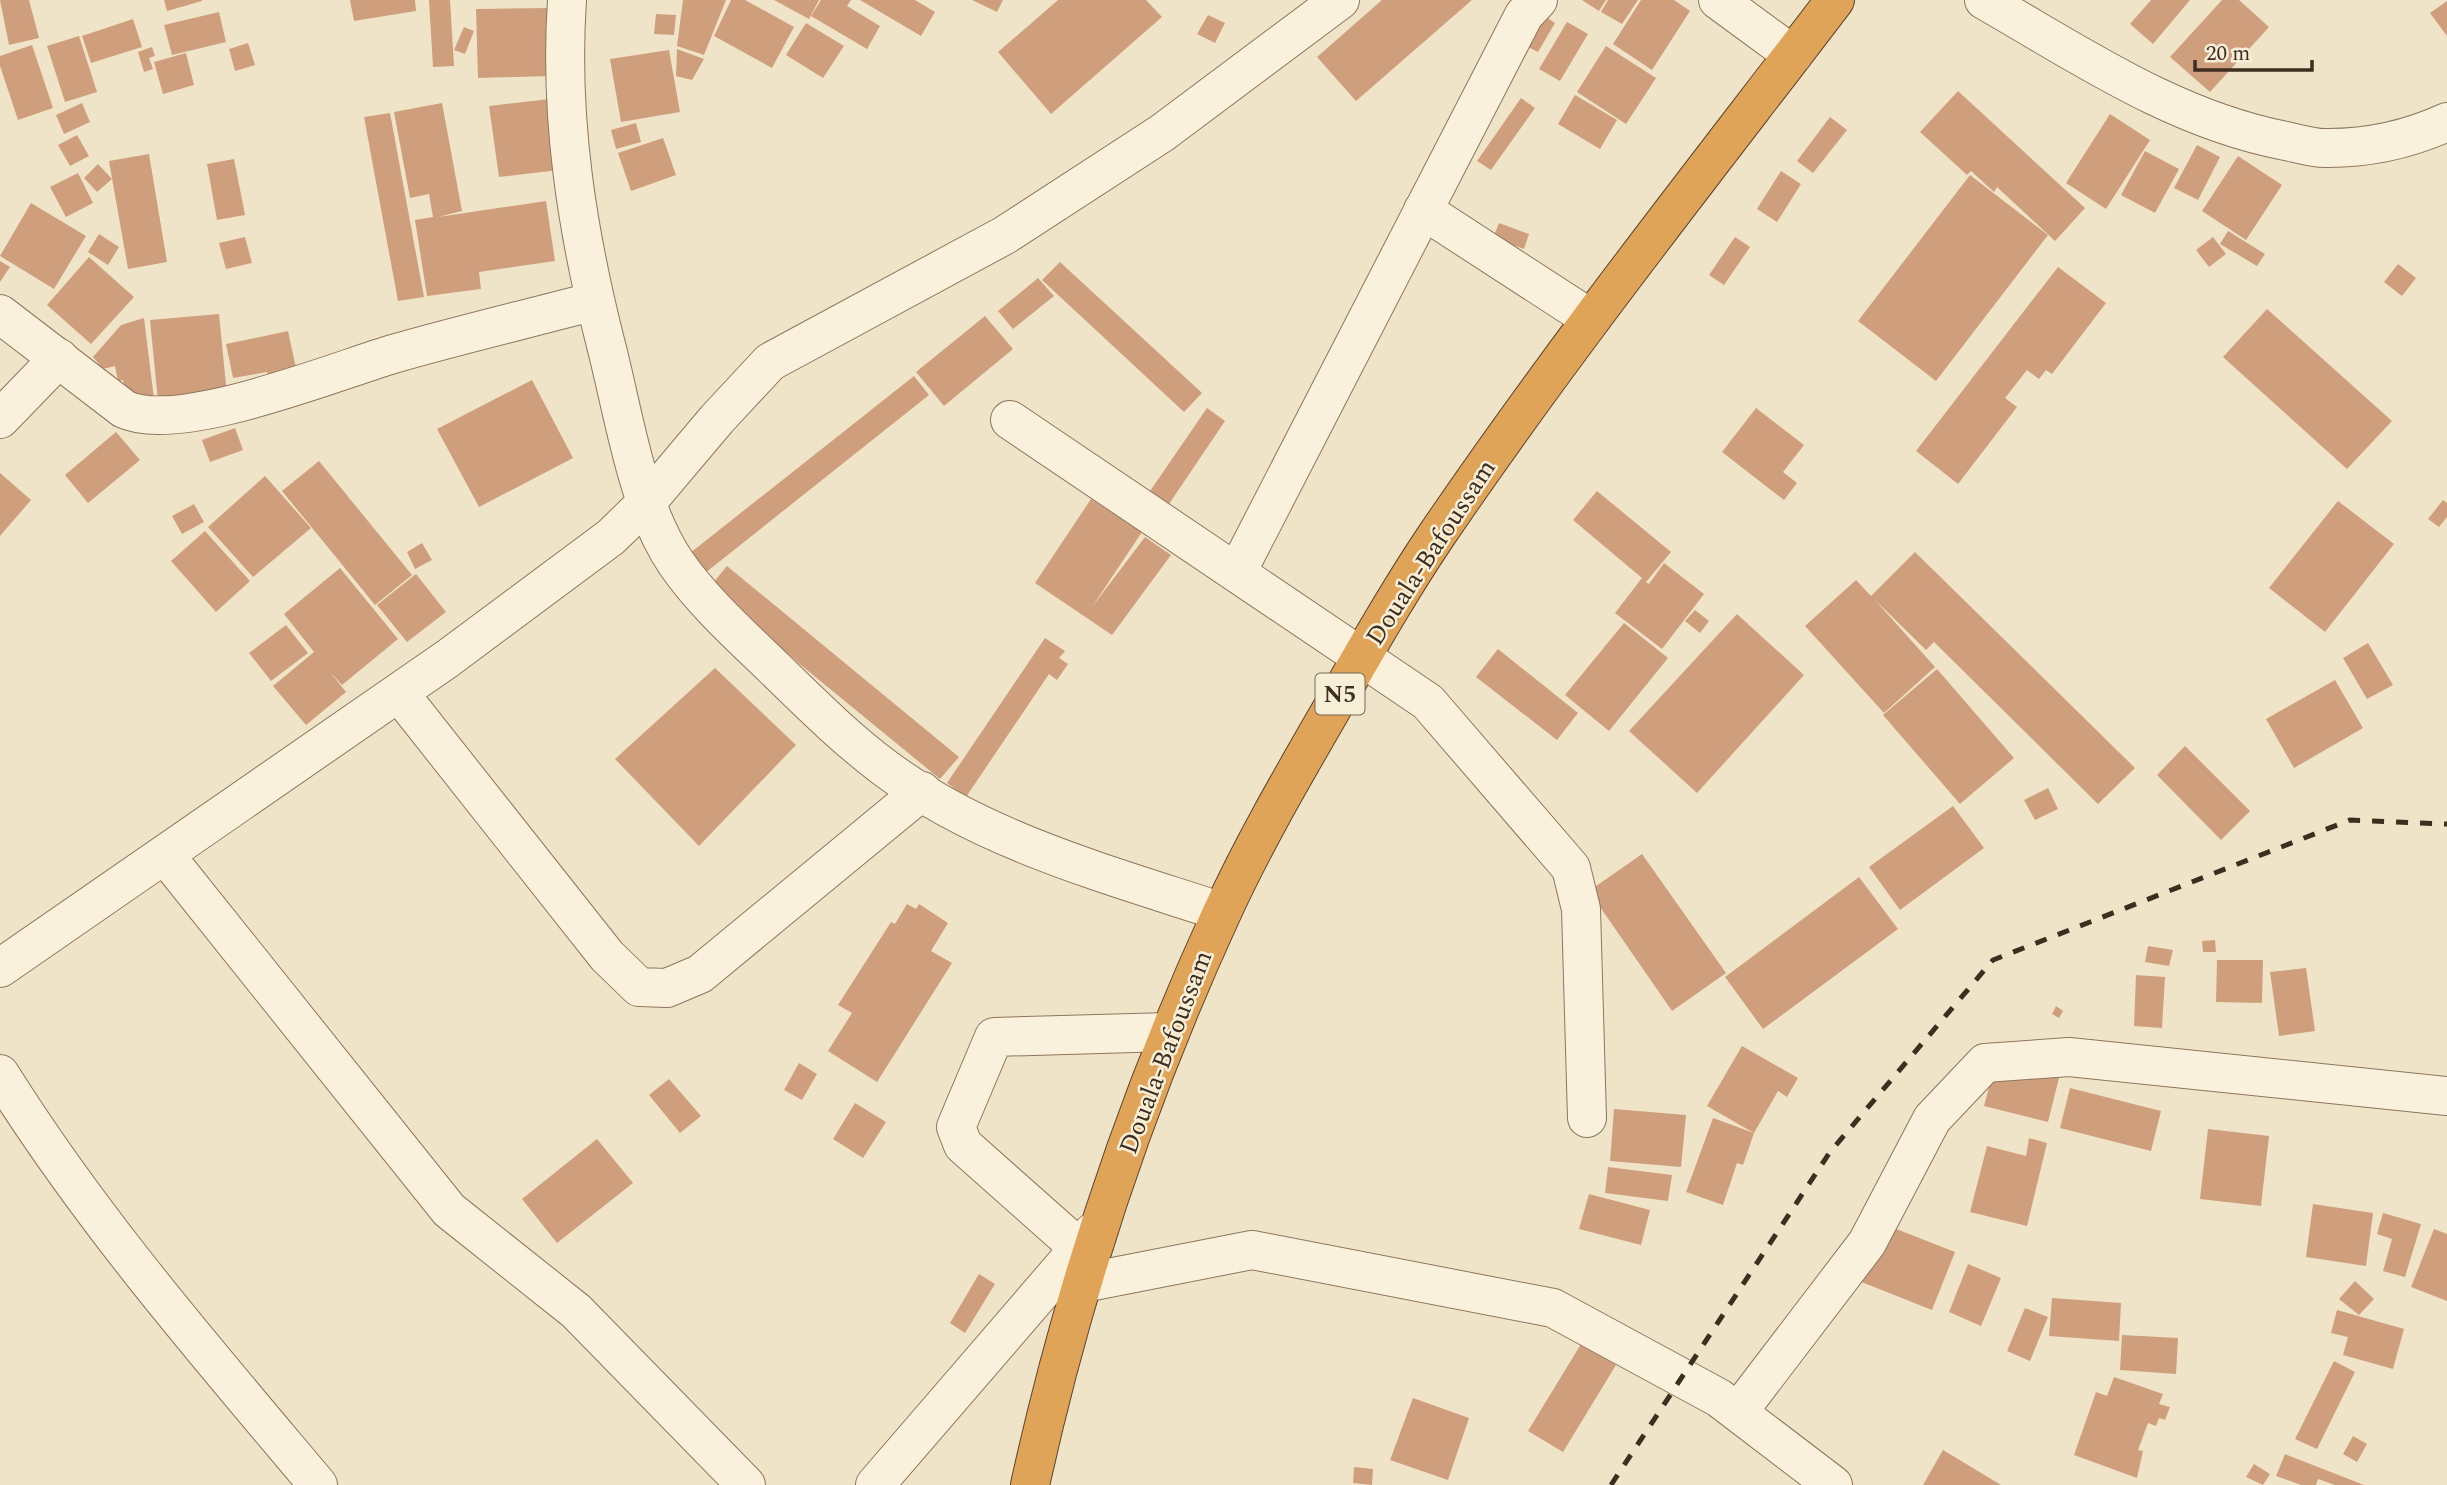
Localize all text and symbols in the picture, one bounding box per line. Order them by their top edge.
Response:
scale bar [2195,28,2312,72]
text: 20 m [2206,38,2250,70]
street label: Douala-Bafoussam [1355,451,1506,654]
road number: N5 [1316,674,1364,714]
street label: Douala-Bafoussam [1109,945,1223,1160]

